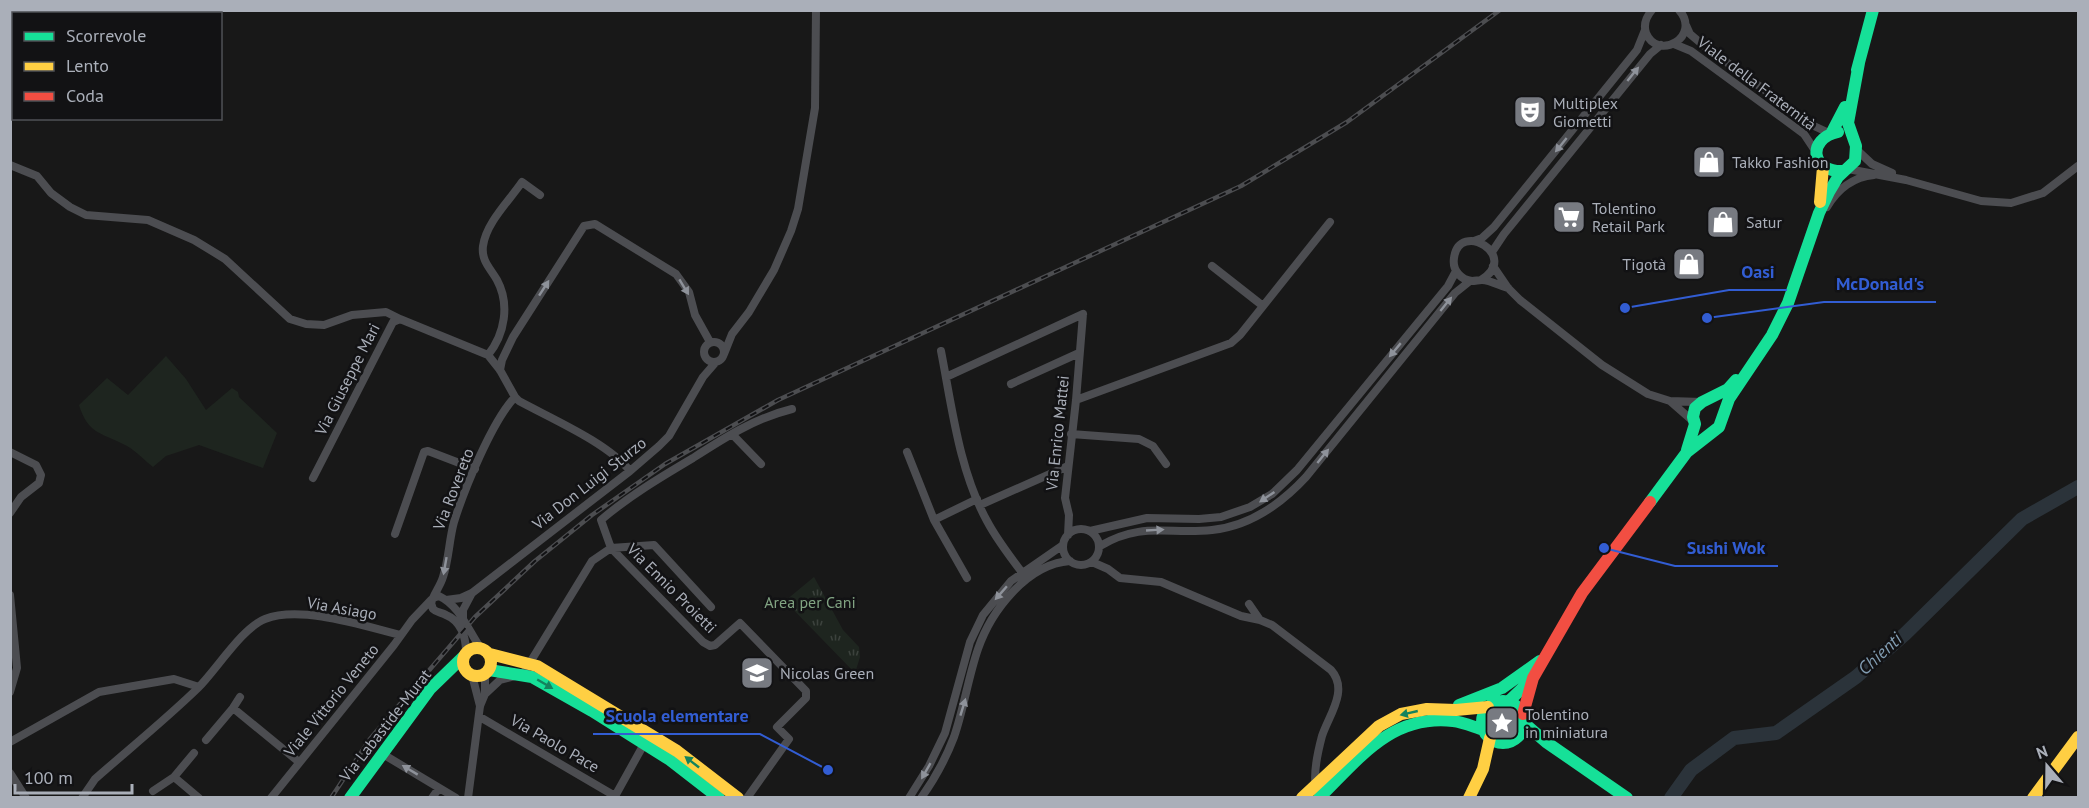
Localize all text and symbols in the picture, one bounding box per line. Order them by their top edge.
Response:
legend [12,12,222,120]
text: Scorrevole [66,24,146,47]
street label: Viale della Fraternità [1693,31,1820,134]
text: Lento [66,54,109,77]
one-way arrow [1626,67,1639,82]
text: Coda [66,84,104,107]
place label: Multiplex Giometti [1553,93,1618,131]
theatre icon: Multiplex Giometti [1512,94,1548,130]
one-way arrow [1556,137,1568,152]
shop icon: Takko Fashion [1691,144,1727,180]
place label: Takko Fashion [1732,152,1828,172]
place label: Tolentino Retail Park [1592,198,1665,236]
supermarket icon: Tolentino Retail Park [1551,199,1587,235]
shop icon: Satur [1705,204,1741,240]
place label: Satur [1746,212,1782,232]
shop icon: Tigotà [1671,246,1707,282]
place label: Tigotà [1622,254,1666,274]
callout: Oasi [1729,254,1787,290]
text: Oasi [1741,260,1775,283]
callout: McDonald's [1824,266,1936,302]
text: McDonald's [1836,272,1924,295]
one-way arrow [679,278,690,295]
one-way arrow [539,280,550,296]
one-way arrow [1439,297,1452,312]
street label: Via Giuseppe Mari [310,320,384,439]
one-way arrow [1388,342,1401,358]
street label: Via Enrico Mattei [1041,374,1073,493]
street label: Via Don Luigi Sturzo [527,432,650,534]
street label: Via Rovereto [428,445,478,534]
one-way arrow [1317,448,1330,464]
one-way arrow [1259,491,1275,502]
one-way arrow [1146,525,1165,534]
callout: Sushi Wok [1675,530,1778,566]
text: Sushi Wok [1687,536,1765,559]
street label: Via Ennio Proietti [622,538,721,637]
one-way arrow [440,556,449,575]
one-way arrow [994,585,1007,601]
street label: Via Asiago [305,592,378,624]
park label: Area per Cani [764,592,856,612]
water label: Chienti [1853,627,1907,680]
street label: Viale Vittorio Veneto [279,639,383,761]
school or university icon: Nicolas Green [739,655,775,691]
place label: Nicolas Green [780,663,874,683]
street label: Via Labastide-Murat [334,664,435,786]
one-way arrow [536,679,553,689]
callout: Scuola elementare [593,698,760,734]
one-way arrow [959,698,968,716]
text: Scuola elementare [605,704,749,727]
place label: Tolentino in miniatura [1525,704,1608,742]
place icon: Tolentino in miniatura [1484,705,1520,741]
one-way arrow [1400,708,1418,718]
street label: Via Paolo Pace [506,709,603,776]
north arrow [2017,736,2077,796]
text: N [2034,741,2050,763]
scale bar [15,757,132,795]
one-way arrow [684,757,699,769]
one-way arrow [921,763,931,780]
one-way arrow [402,765,418,776]
text: 100 m [24,766,73,789]

